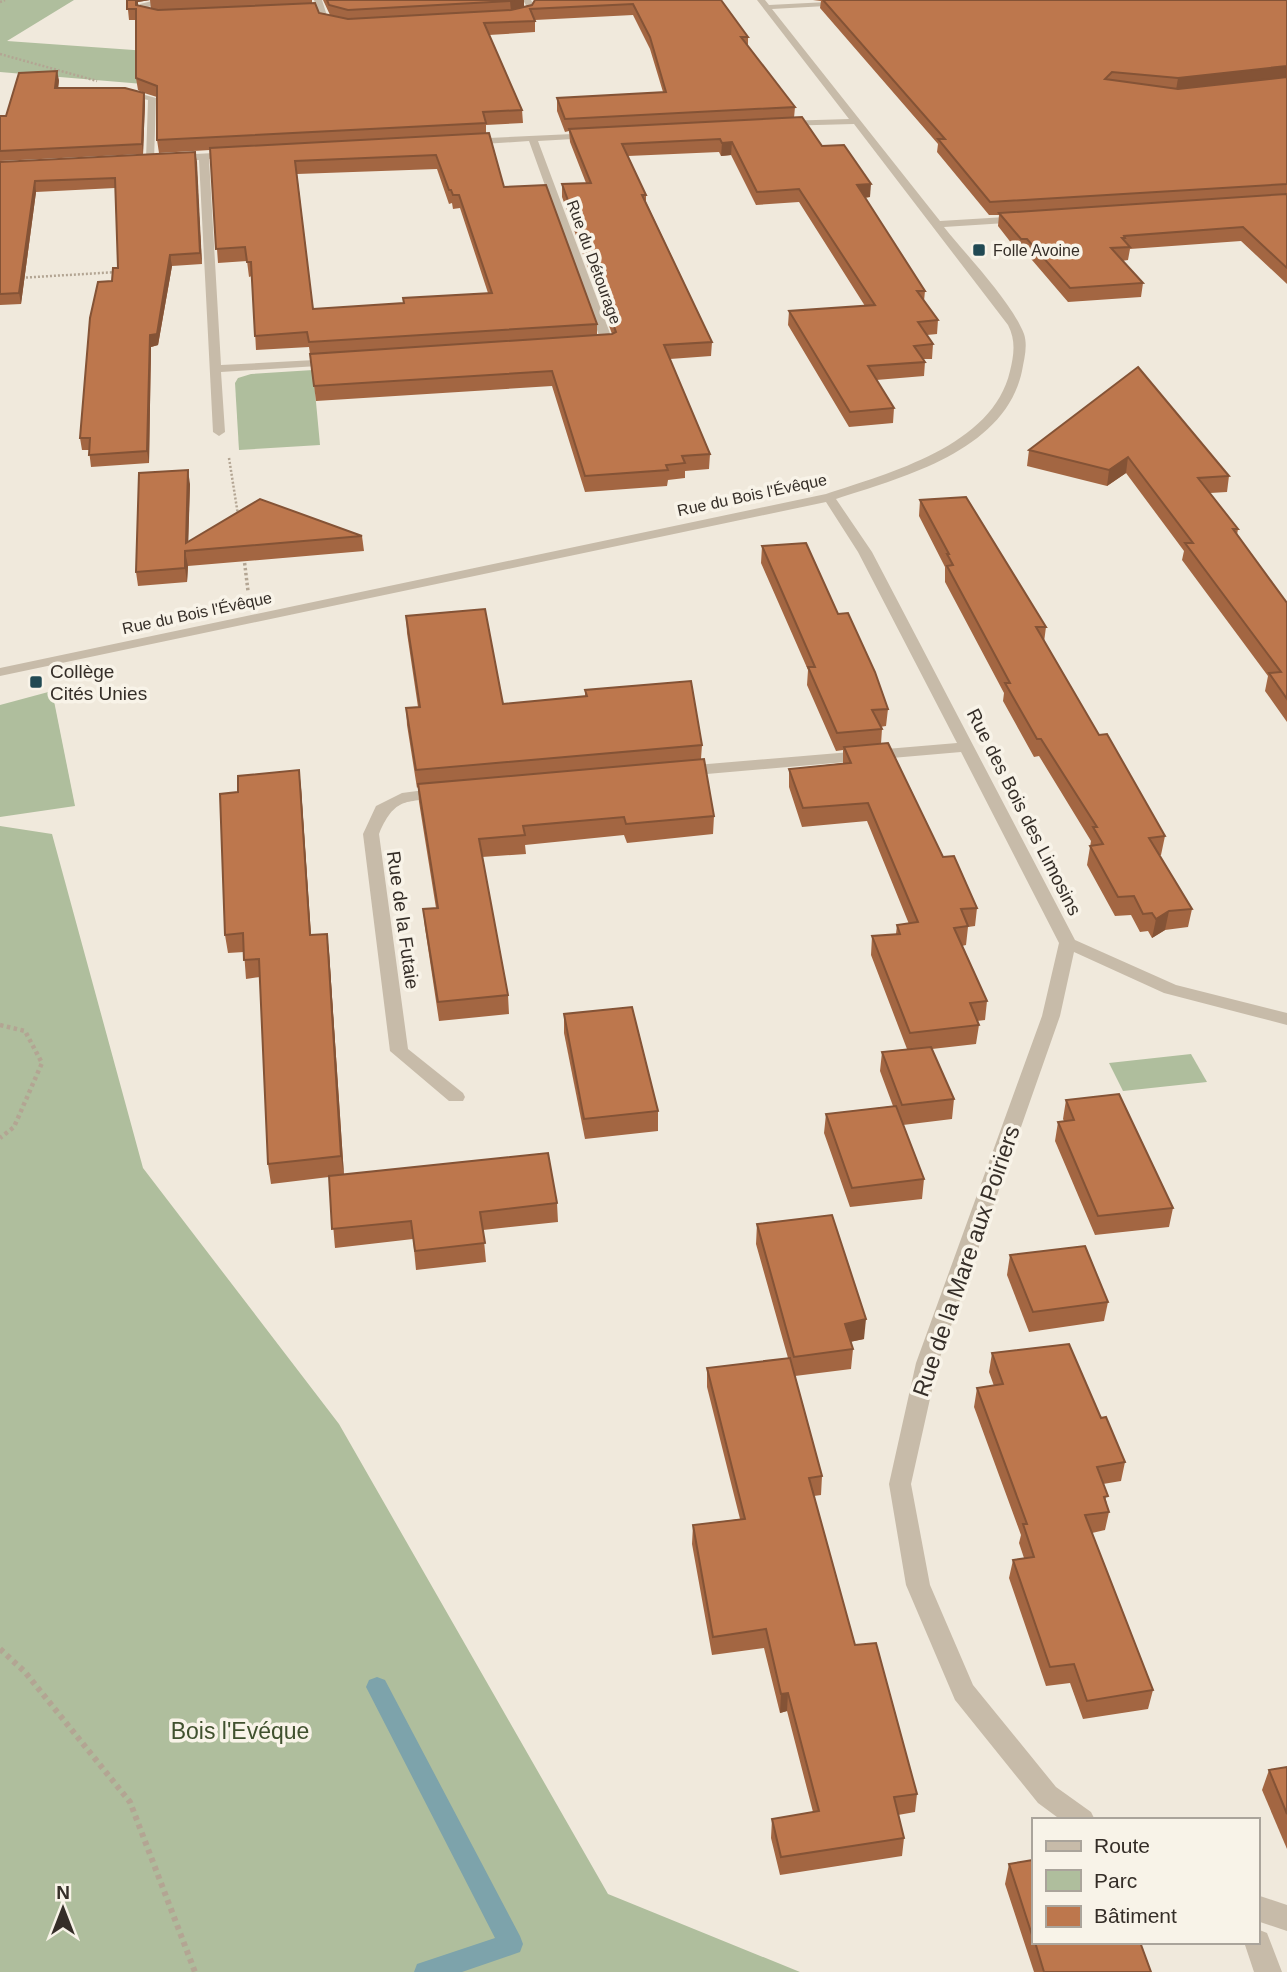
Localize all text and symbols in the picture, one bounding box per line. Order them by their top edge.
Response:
street label: Rue du Détourage [564,198,624,326]
marker: Folle Avoine [971,242,987,258]
place label: Folle Avoine [993,242,1080,259]
street label: Rue du Bois l'Évêque [675,470,828,519]
street label: Rue du Bois l'Évêque [120,588,273,637]
place label: Collège Cités Unies [50,661,147,704]
marker: Collège Cités Unies [28,674,44,690]
street label: Rue des Bois des Limosins [963,705,1085,919]
street label: Rue de la Futaie [383,850,423,990]
street label: Rue de la Mare aux Poiriers [907,1122,1025,1400]
park label: Bois l'Evéque [171,1718,309,1744]
legend [1032,1818,1259,1944]
text: Route [1094,1834,1150,1857]
text: Parc [1094,1869,1137,1892]
north arrow [28,1874,98,1944]
text: N [56,1882,70,1903]
text: Bâtiment [1094,1904,1177,1927]

